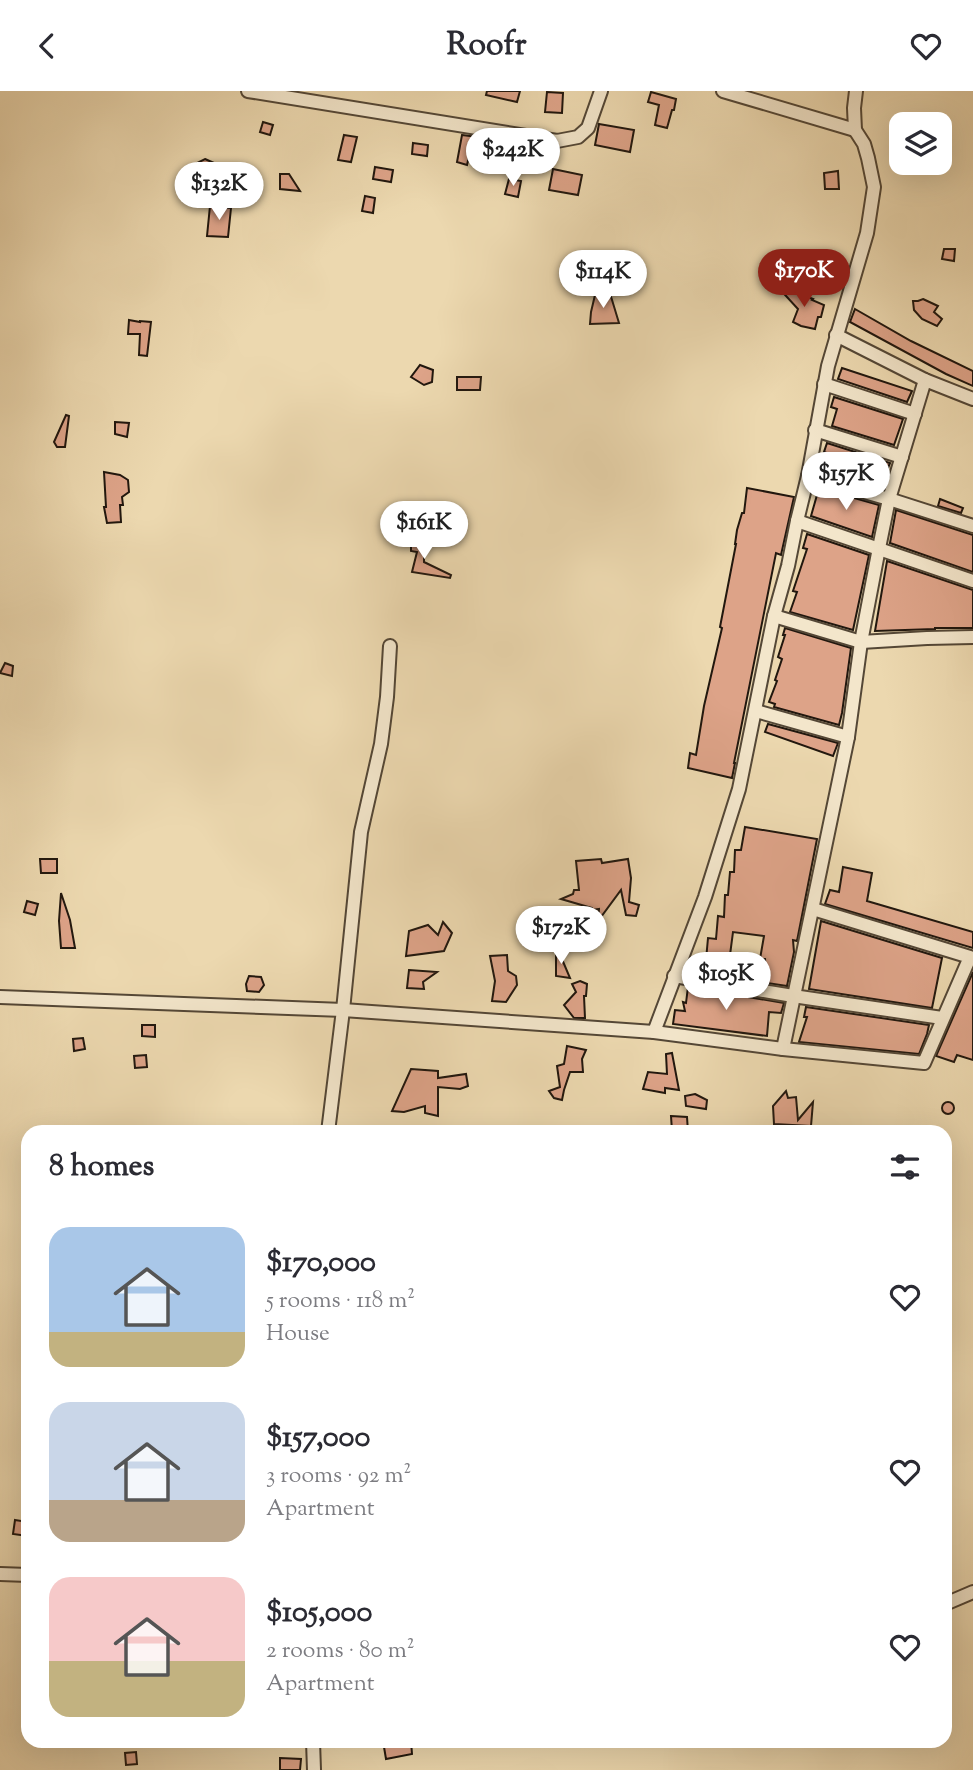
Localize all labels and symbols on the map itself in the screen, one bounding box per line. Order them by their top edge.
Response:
pin: $242K [464,129,562,188]
pin: $132K [170,163,268,222]
pin: $170K [755,249,853,309]
pin: $114K [554,251,652,310]
pin: $157K [797,453,895,512]
pin: $161K [375,501,473,561]
pin: $172K [512,907,610,966]
pin: $105K [677,953,775,1012]

